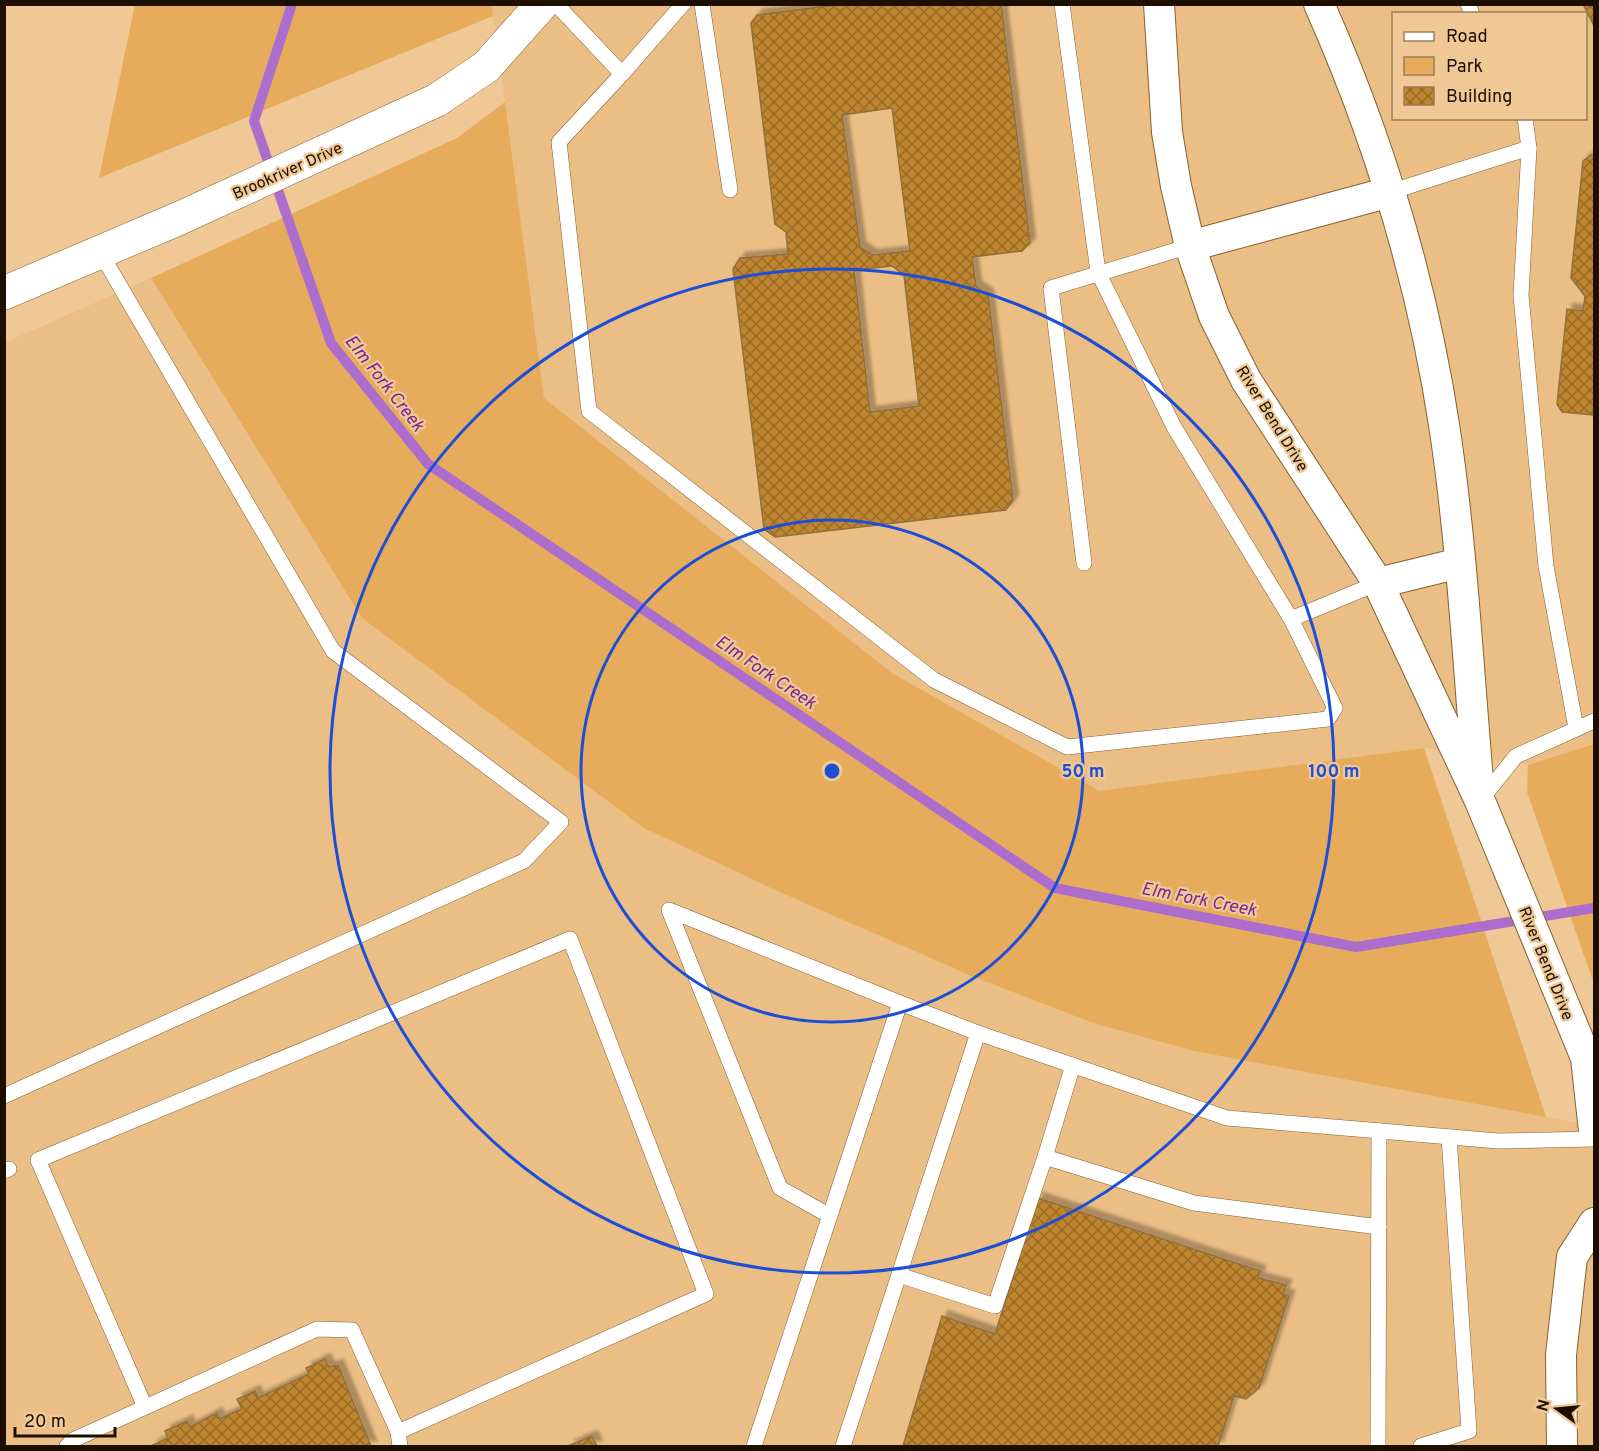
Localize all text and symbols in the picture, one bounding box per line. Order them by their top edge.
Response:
legend [1392,12,1587,120]
text: Road [1446,26,1488,49]
text: Park [1446,56,1483,79]
text: Building [1446,86,1512,109]
street label: Brookriver Drive [230,139,346,205]
water label: Elm Fork Creek [339,331,429,438]
street label: River Bend Drive [1231,363,1312,476]
water label: Elm Fork Creek [710,631,821,716]
centre of rings [822,761,842,781]
text: 50 m [1061,761,1105,784]
text: 100 m [1308,761,1360,784]
water label: Elm Fork Creek [1139,878,1259,923]
street label: River Bend Drive [1513,904,1577,1024]
north arrow [1527,1379,1587,1439]
text: N [1533,1397,1556,1414]
scale bar [15,1400,116,1438]
text: 20 m [24,1411,66,1434]

